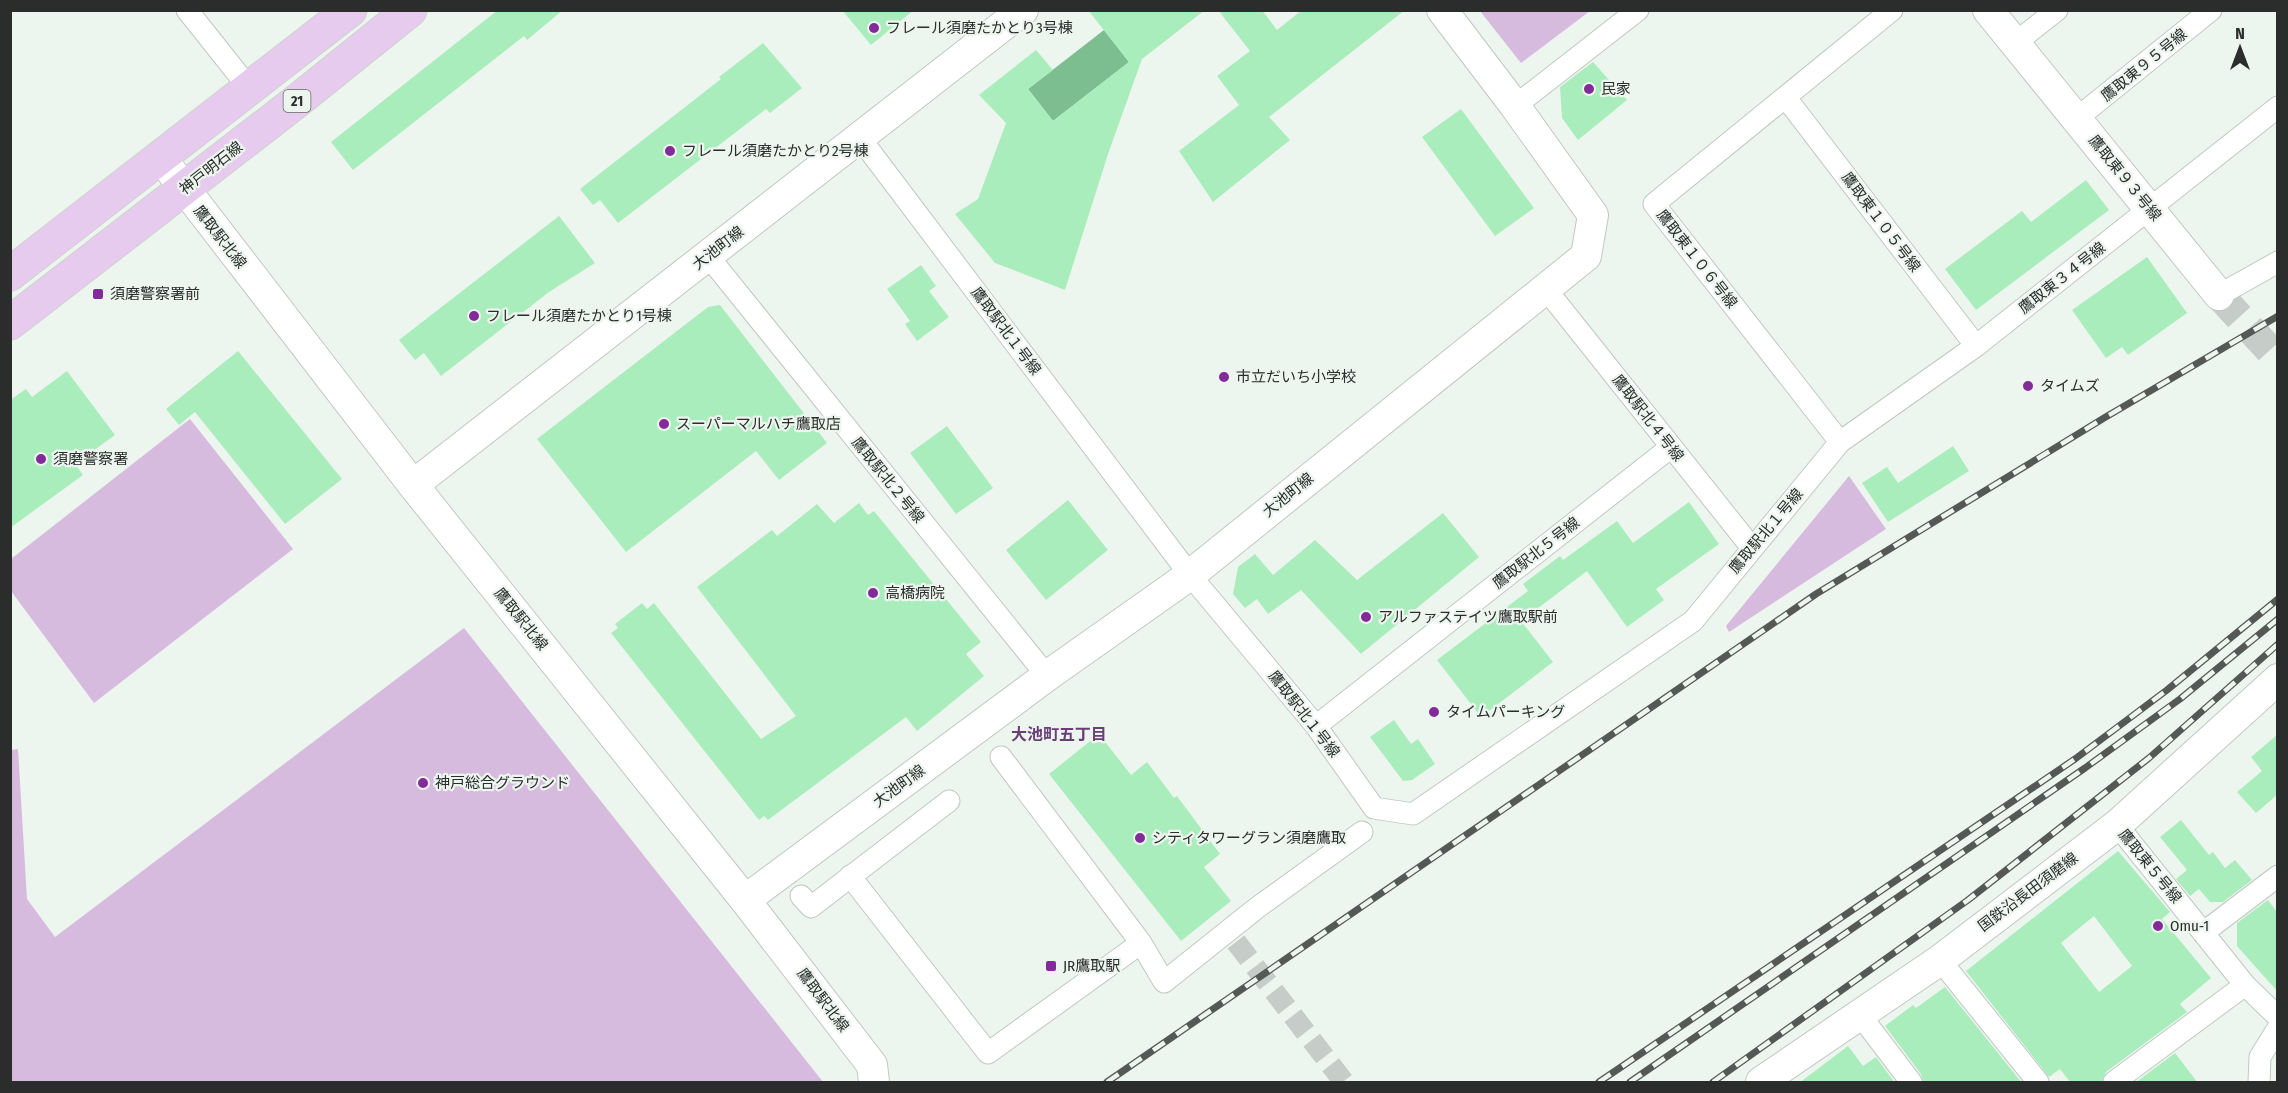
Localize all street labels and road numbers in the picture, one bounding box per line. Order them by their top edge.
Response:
street label: 鷹取東９５号線 [2098,25,2190,105]
road number: 21 [284,90,310,112]
street label: 鷹取東９３号線 [2085,132,2165,224]
street label: 神戸明石線 [176,138,246,198]
street label: 鷹取東１０５号線 [1838,169,1924,275]
street label: 鷹取駅北線 [190,202,250,272]
street label: 鷹取東１０６号線 [1653,206,1741,312]
street label: 大池町線 [689,222,747,274]
street label: 鷹取東３４号線 [2015,239,2109,317]
street label: 鷹取駅北１号線 [967,284,1045,378]
street label: 鷹取駅北４号線 [1609,371,1687,465]
street label: 鷹取駅北２号線 [848,434,928,526]
street label: 大池町線 [1259,469,1317,521]
street label: 鷹取駅北１号線 [1725,485,1807,577]
street label: 鷹取駅北５号線 [1489,514,1583,592]
street label: 鷹取駅北線 [490,584,552,654]
street label: 鷹取駅北１号線 [1265,667,1343,761]
street label: 大池町線 [869,761,929,811]
street label: 鷹取東５号線 [2115,825,2185,907]
street label: 国鉄沿長田須磨線 [1975,849,2081,935]
street label: 鷹取駅北線 [793,965,853,1035]

